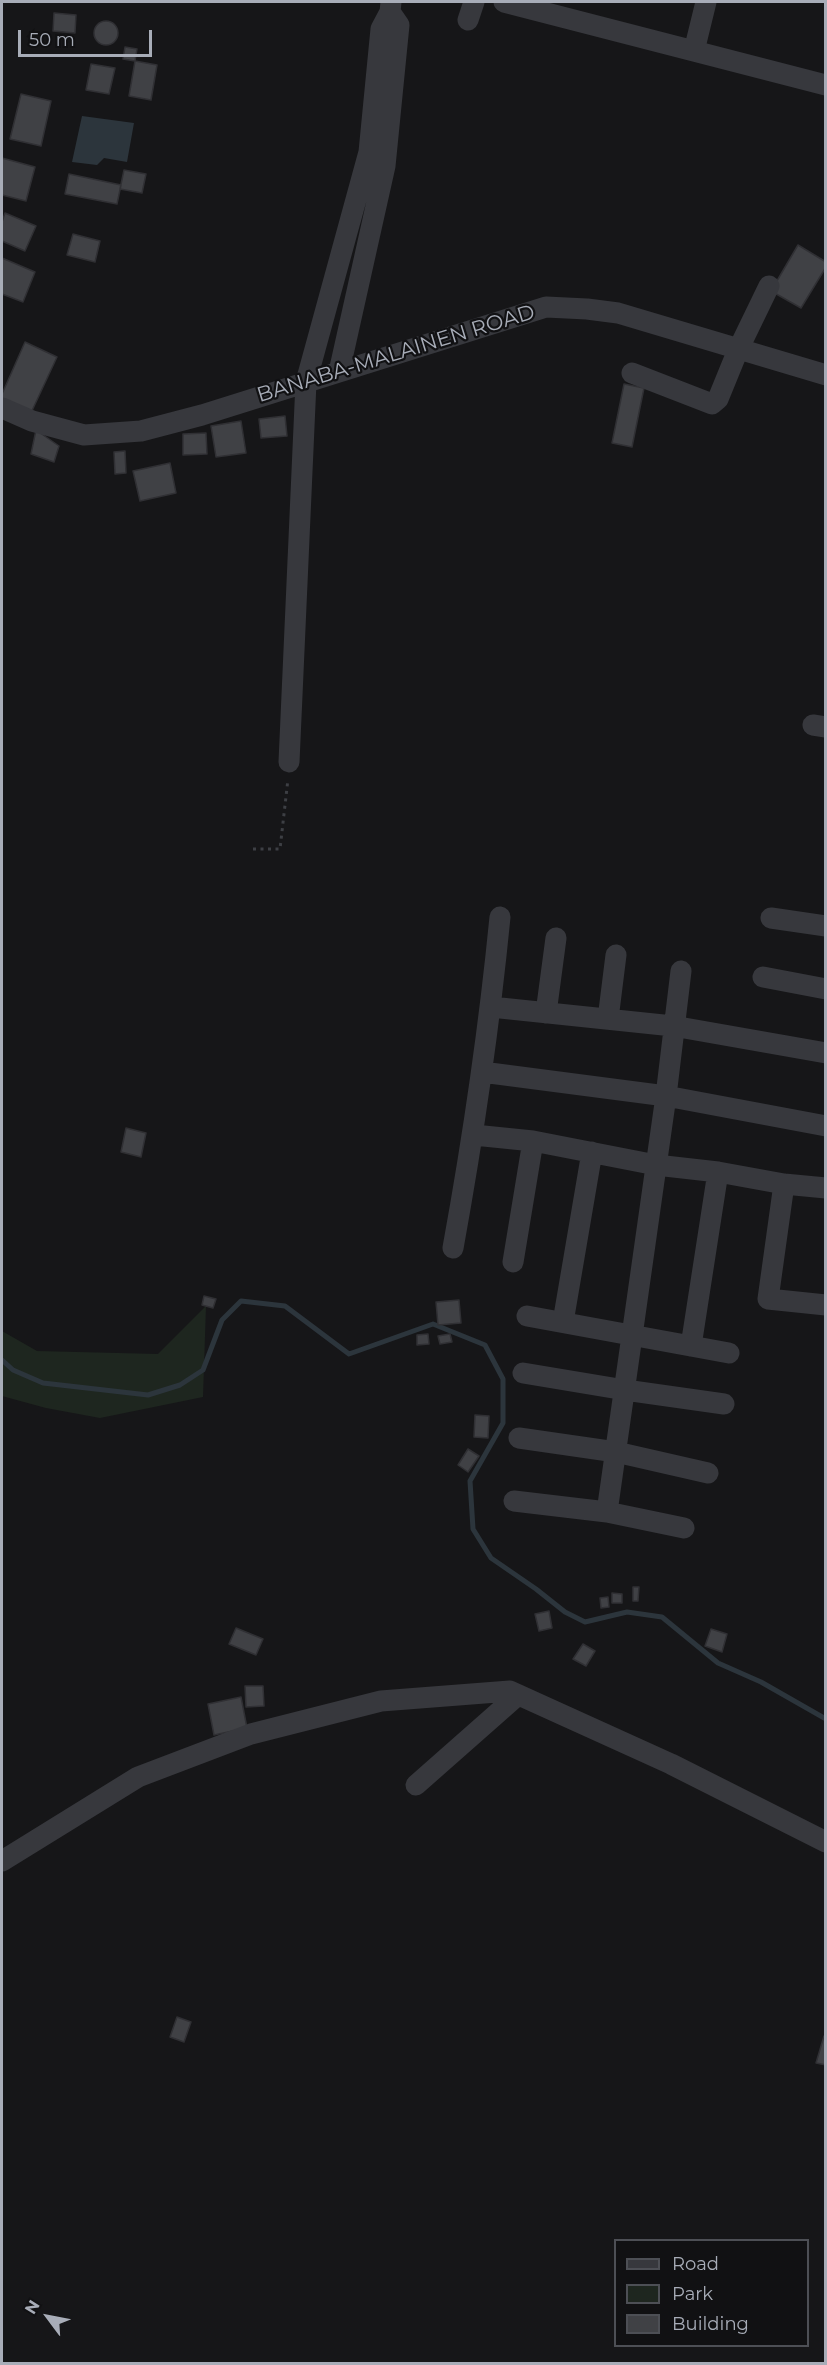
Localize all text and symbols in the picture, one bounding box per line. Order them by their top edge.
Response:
scale bar [21,18,154,56]
text: 50 m [29,29,75,51]
street label: BANABA-MALAINEN ROAD [254,300,538,408]
legend [614,2239,809,2347]
text: Road [672,2253,719,2275]
text: Park [672,2283,713,2305]
north arrow [18,2287,78,2347]
text: N [21,2297,44,2318]
text: Building [672,2313,749,2335]

